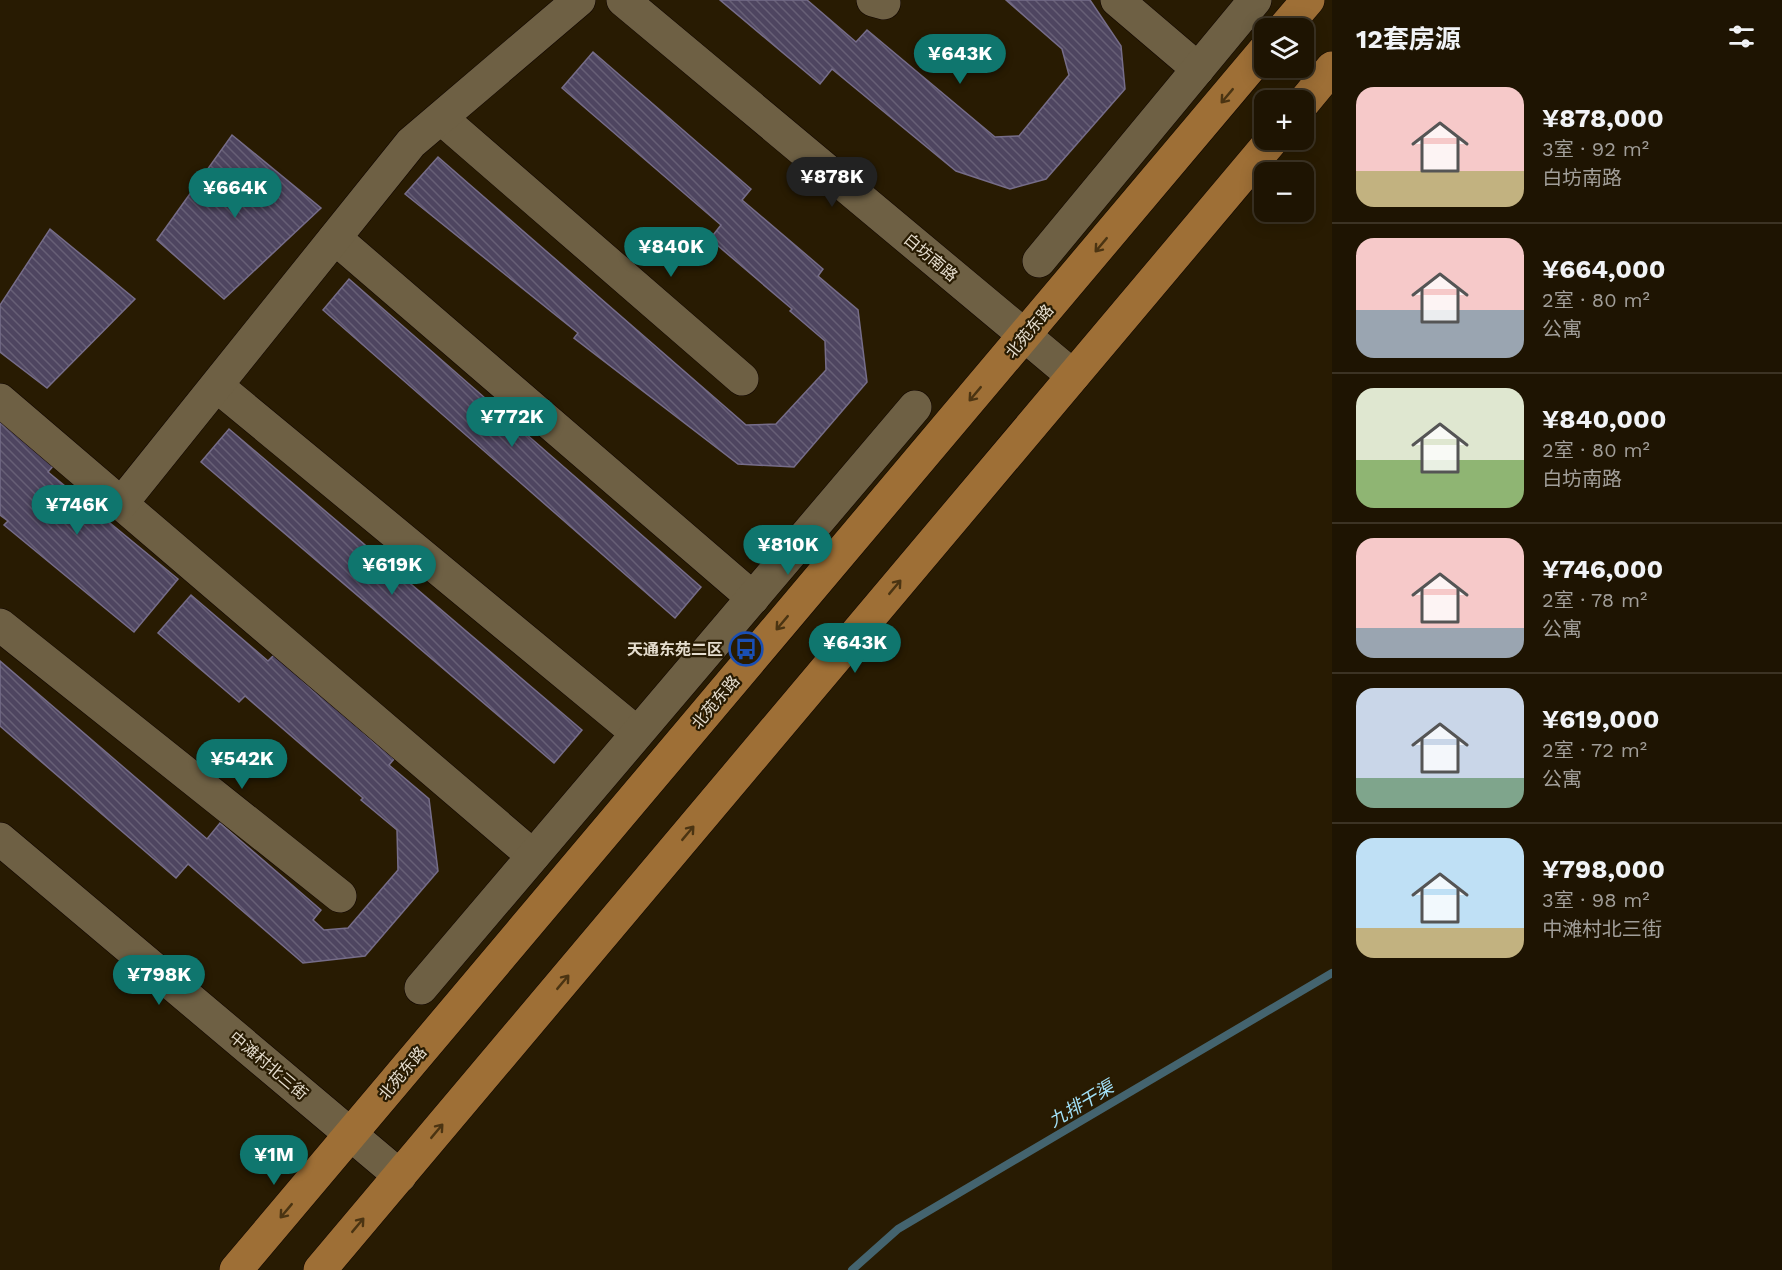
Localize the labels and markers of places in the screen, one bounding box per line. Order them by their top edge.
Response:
pin: ¥643K [918,34,1002,85]
pin: ¥878K [790,157,874,208]
pin: ¥664K [193,168,277,219]
pin: ¥840K [629,227,713,278]
pin: ¥772K [470,397,554,448]
pin: ¥746K [35,485,119,536]
pin: ¥810K [746,525,830,576]
pin: ¥619K [350,545,434,596]
pin: ¥643K [813,623,897,674]
bus stop icon: 天通东苑二区 [728,631,764,667]
place label: 天通东苑二区 [627,640,723,659]
pin: ¥542K [200,739,284,790]
pin: ¥798K [117,955,201,1006]
pin: ¥1M [245,1135,303,1186]

